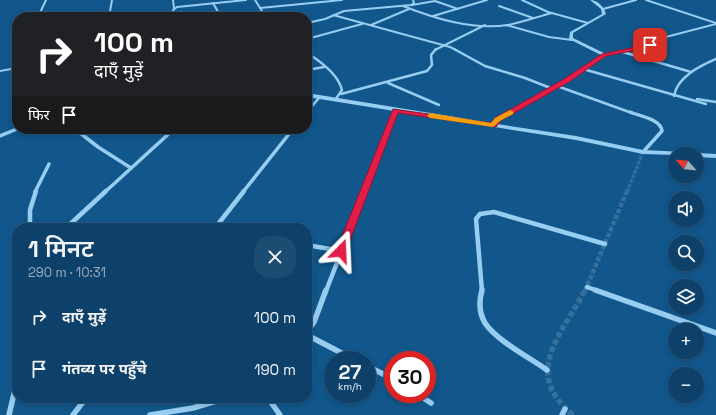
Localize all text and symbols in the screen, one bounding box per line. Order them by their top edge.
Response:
text: 100 m [94,24,174,60]
icon: right [28,28,80,80]
pin [633,28,667,62]
icon: arrive [639,34,661,56]
text: दाएँ मुड़ें [94,59,143,82]
icon: arrive [58,104,80,126]
text: फिर [28,105,50,124]
north arrow [668,147,704,183]
map controls [668,147,704,403]
button: sound [668,191,704,227]
position arrow [320,230,362,272]
text: 1 मिनट [28,233,94,264]
button: search [668,235,704,271]
button: close [254,236,296,278]
text: 290 m · 10:31 [28,264,106,281]
button: layers [668,279,704,315]
icon: right [28,306,50,328]
text: दाएँ मुड़ें [62,307,106,326]
text: 100 m [254,308,296,327]
button: + [668,323,704,359]
speed limit sign: 30 [384,351,436,403]
icon: arrive [28,358,50,380]
text: गंतव्य पर पहुँचे [62,359,147,378]
text: 27 [339,359,361,385]
text: 190 m [254,360,296,379]
button: − [668,367,704,403]
text: km/h [338,380,362,393]

